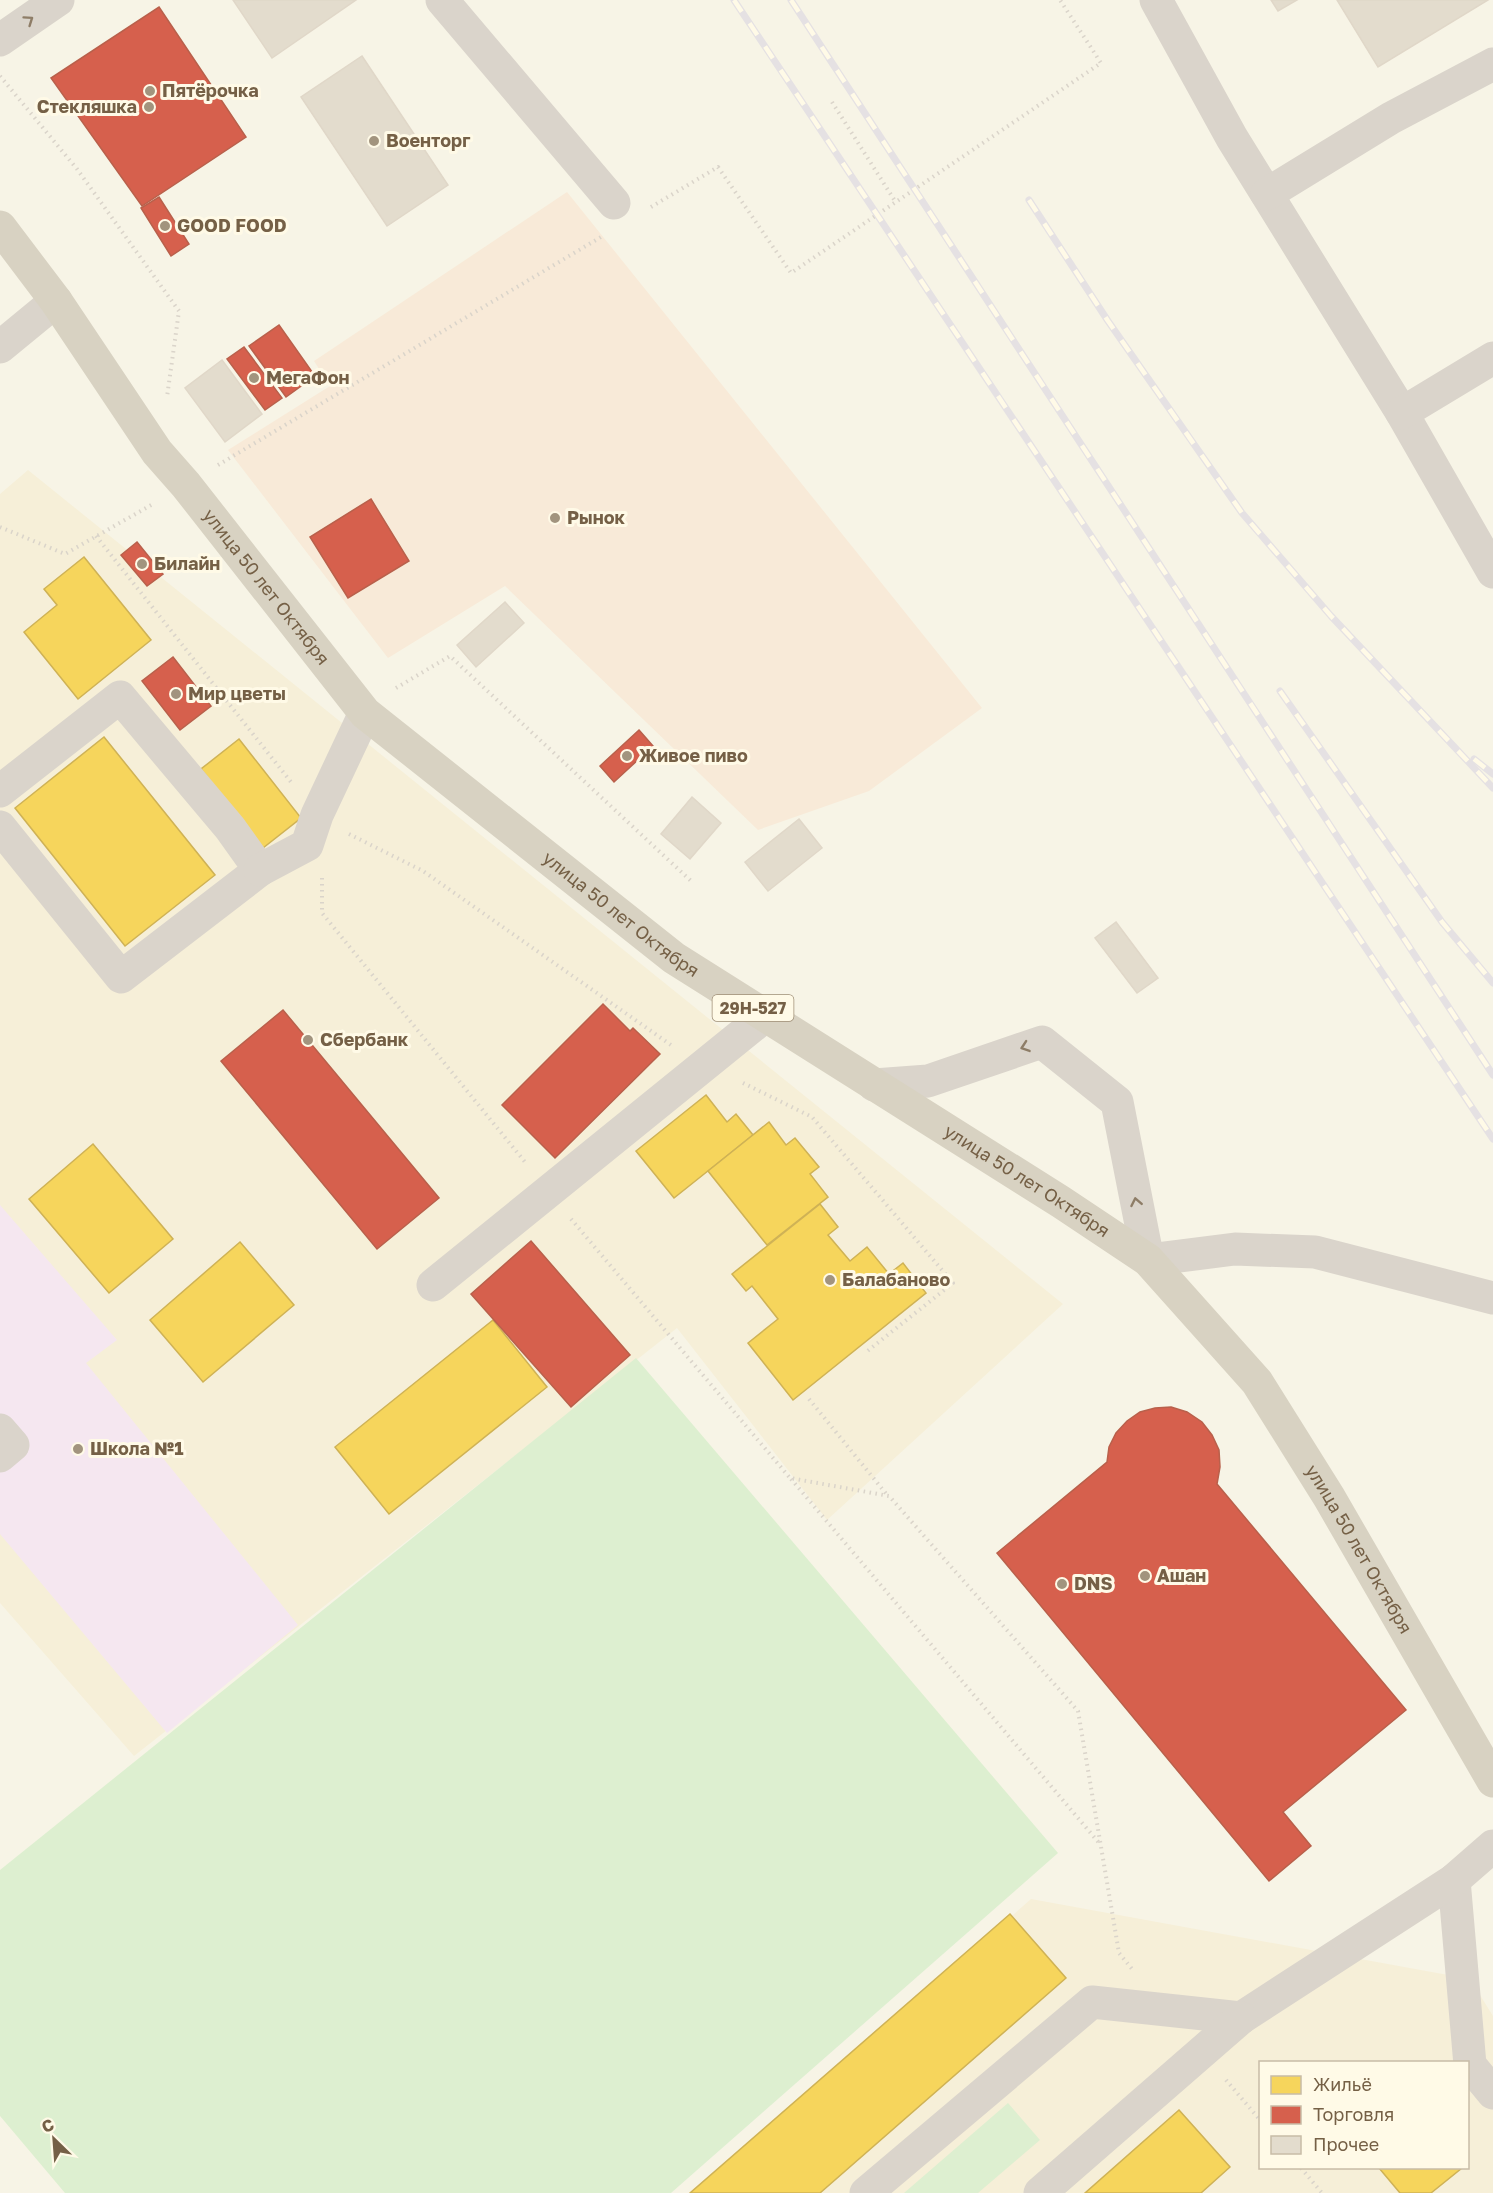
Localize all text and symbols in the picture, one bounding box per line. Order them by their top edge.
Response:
one-way arrow [22,16,33,27]
place label: Пятёрочка [162,79,259,101]
marker: Пятёрочка [143,84,157,98]
place label: Стекляшка [37,95,137,117]
marker: Стекляшка [142,100,156,114]
place label: Военторг [386,129,470,151]
marker: Военторг [367,134,381,148]
place label: GOOD FOOD [177,214,287,236]
marker: GOOD FOOD [158,219,172,233]
place label: МегаФон [266,366,349,388]
marker: МегаФон [247,371,261,385]
street label: улица 50 лет Октября [199,504,335,669]
place label: Рынок [567,506,626,528]
marker: Рынок [548,511,562,525]
place label: Билайн [154,552,220,574]
marker: Билайн [135,557,149,571]
place label: Мир цветы [188,682,286,704]
marker: Мир цветы [169,687,183,701]
place label: Живое пиво [639,744,748,766]
marker: Живое пиво [620,749,634,763]
street label: улица 50 лет Октября [539,846,704,981]
road number: 29Н-527 [712,995,794,1021]
place label: Сбербанк [320,1028,409,1050]
marker: Сбербанк [301,1033,315,1047]
one-way arrow [1020,1040,1031,1053]
street label: улица 50 лет Октября [940,1119,1114,1241]
one-way arrow [1130,1198,1143,1208]
place label: Балабаново [842,1268,950,1290]
marker: Балабаново [823,1273,837,1287]
place label: Школа №1 [90,1437,184,1459]
marker: Школа №1 [71,1442,85,1456]
street label: улица 50 лет Октября [1301,1460,1417,1637]
place label: Ашан [1157,1564,1206,1586]
marker: Ашан [1138,1569,1152,1583]
place label: DNS [1074,1572,1113,1594]
marker: DNS [1055,1577,1069,1591]
legend [1259,2061,1469,2169]
text: Жильё [1313,2073,1372,2095]
text: Торговля [1313,2103,1394,2125]
north arrow [24,2109,84,2169]
text: С [38,2114,57,2137]
text: Прочее [1313,2133,1379,2155]

